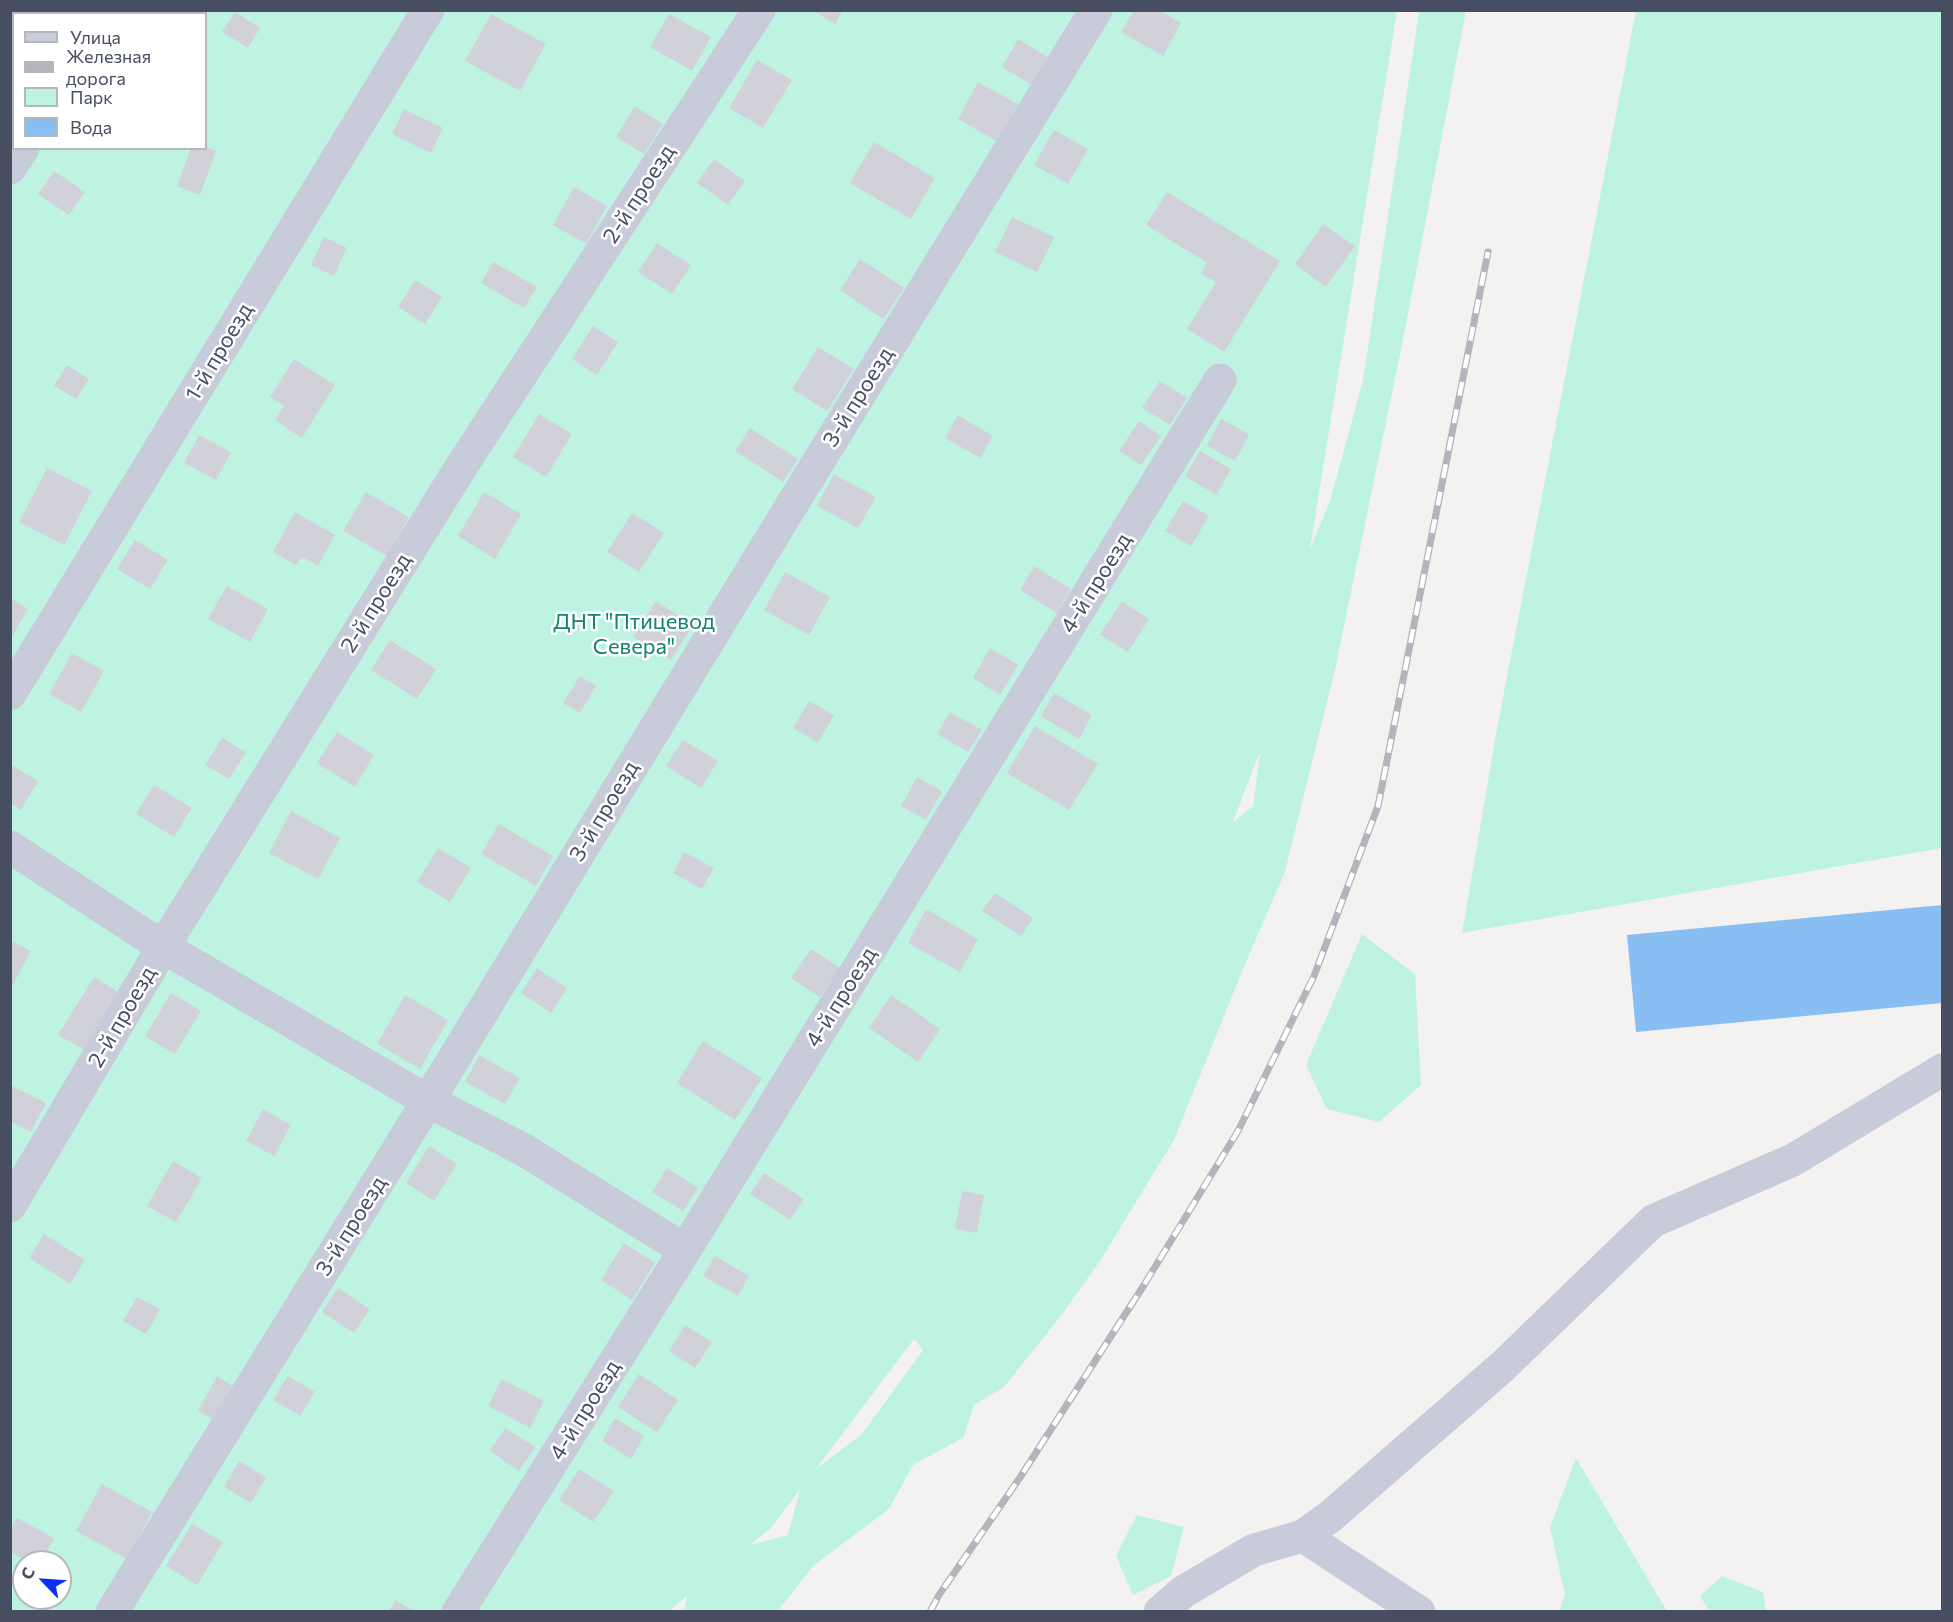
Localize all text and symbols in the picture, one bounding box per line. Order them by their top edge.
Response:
legend [12,12,207,150]
text: Улица [70,26,121,48]
text: Железная дорога [66,45,151,89]
text: Парк [70,86,113,108]
text: Вода [70,116,112,138]
street label: 2-й проезд [597,140,681,248]
street label: 1-й проезд [180,298,258,406]
street label: 3-й проезд [817,342,899,452]
street label: 4-й проезд [1055,528,1137,638]
street label: 2-й проезд [335,549,417,657]
park label: ДНТ "Птицевод Севера" [553,609,715,660]
street label: 3-й проезд [564,756,644,866]
street label: 4-й проезд [800,942,882,1052]
street label: 2-й проезд [83,962,161,1072]
street label: 3-й проезд [310,1171,392,1281]
street label: 4-й проезд [544,1355,626,1465]
north arrow [12,1550,72,1610]
text: С [16,1564,38,1582]

